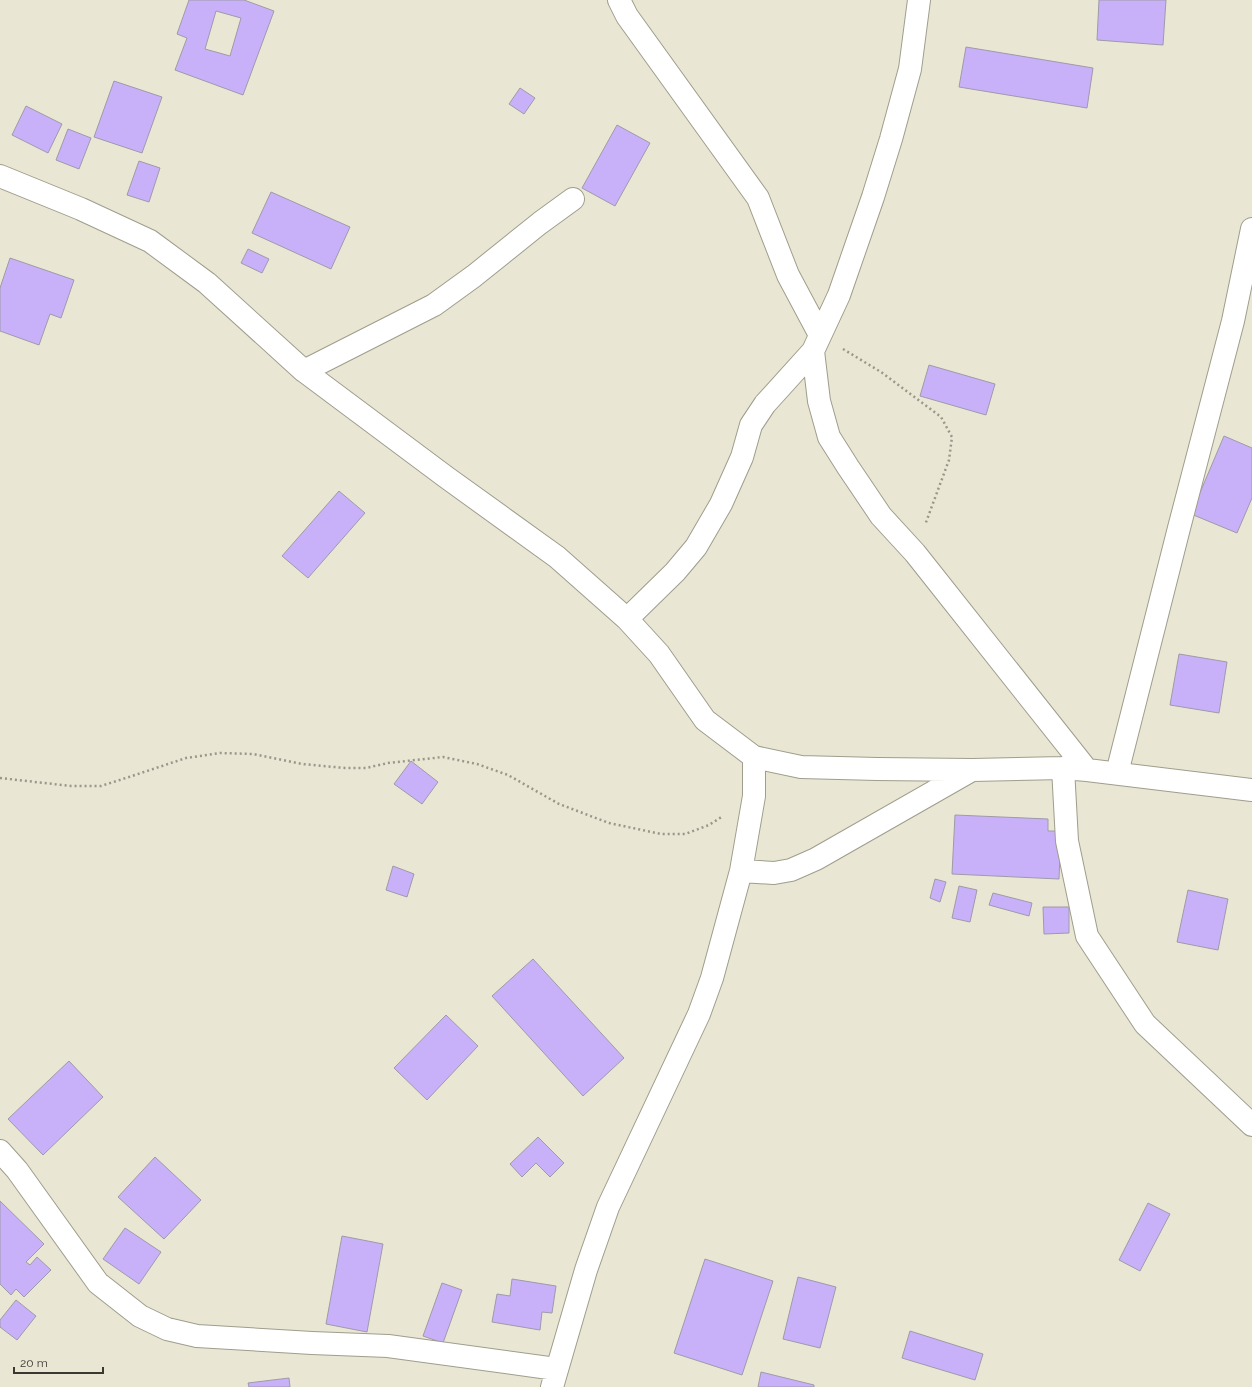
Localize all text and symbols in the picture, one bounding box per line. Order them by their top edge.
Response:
scale bar [14,1349,103,1375]
text: 20 m [20,1356,48,1370]

